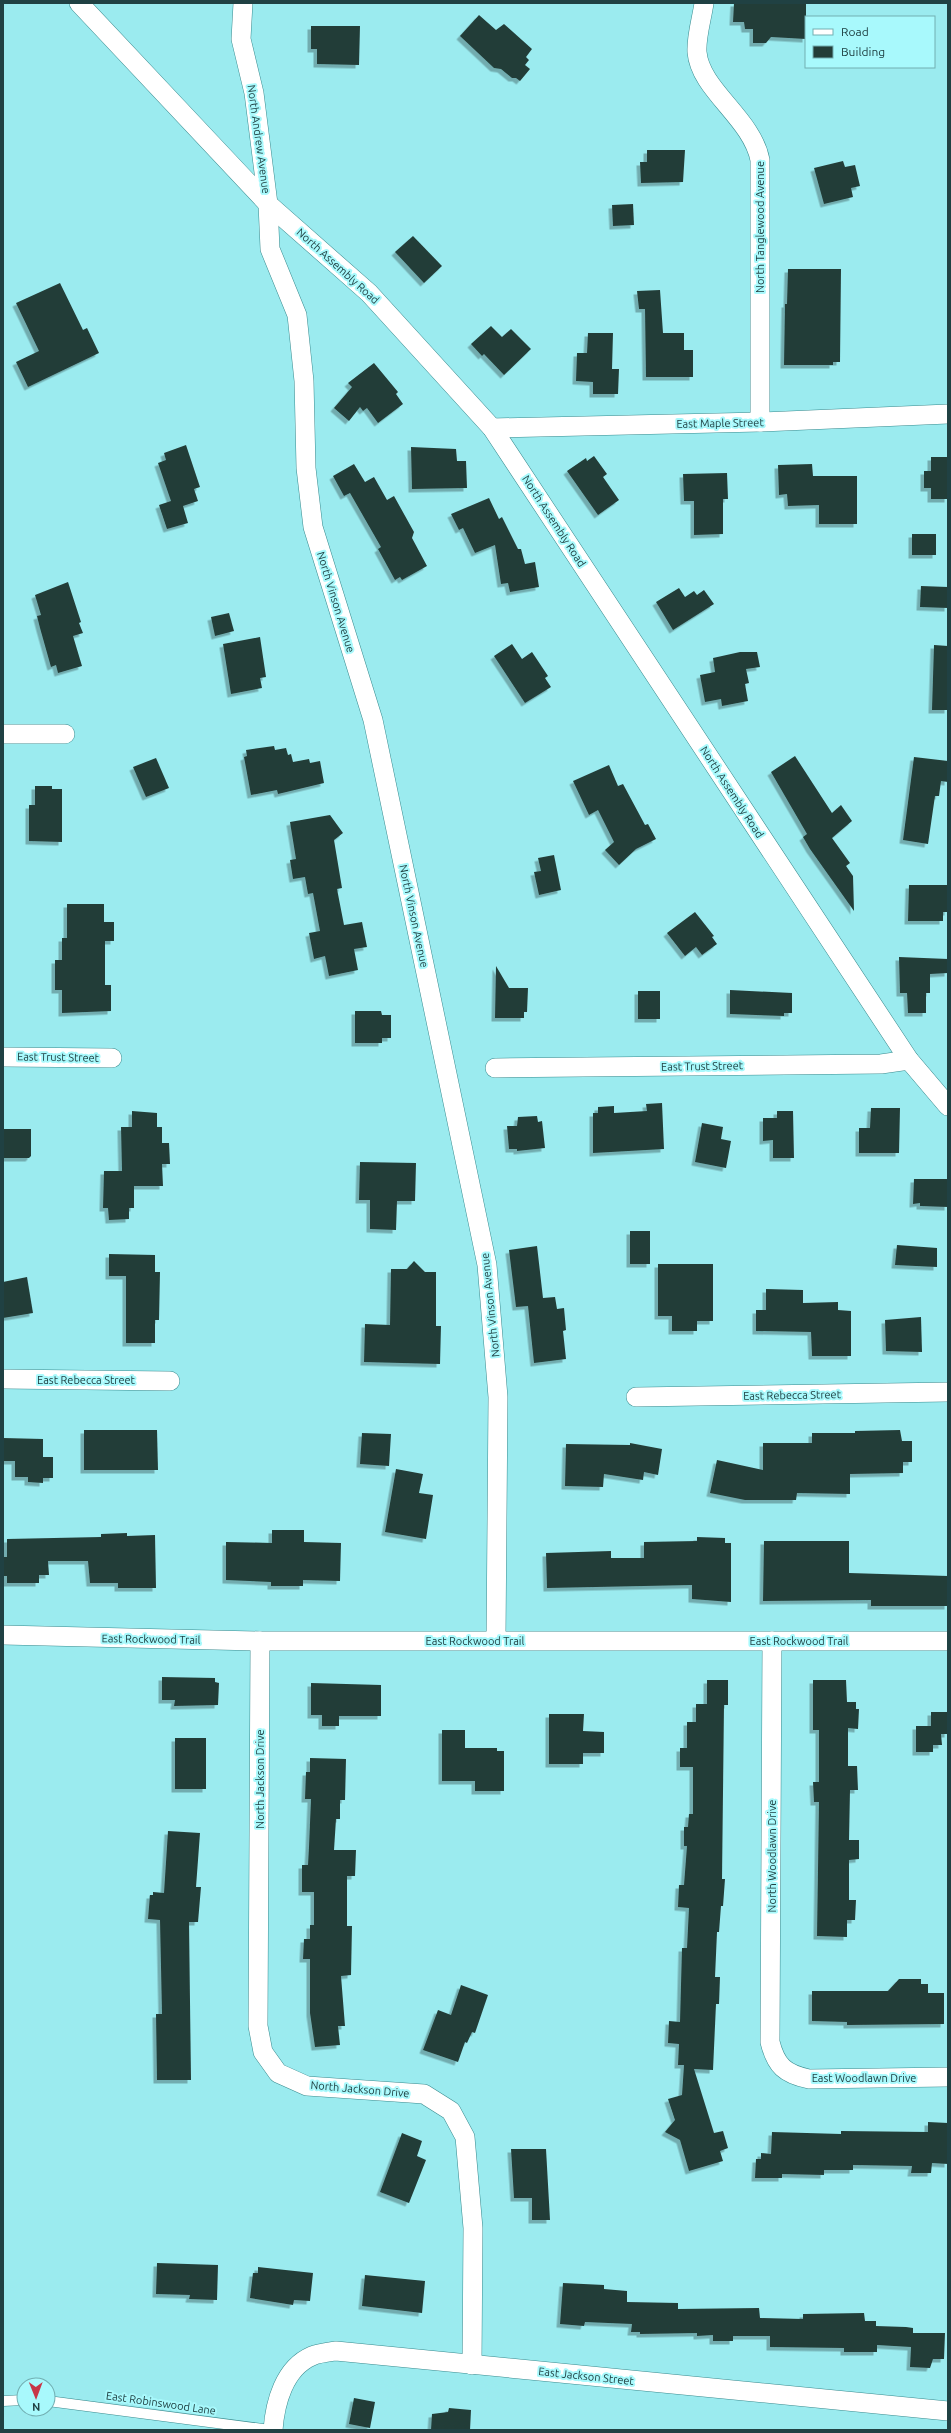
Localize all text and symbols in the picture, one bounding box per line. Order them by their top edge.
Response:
legend [805,16,935,68]
text: Road [841,25,869,38]
text: Building [841,45,885,58]
street label: North Andrew Avenue [245,84,273,194]
street label: North Tanglewood Avenue [754,161,766,293]
street label: North Assembly Road [294,226,382,306]
street label: East Maple Street [676,416,764,430]
street label: North Assembly Road [520,473,588,569]
street label: North Vinson Avenue [315,550,357,654]
street label: North Assembly Road [698,744,766,840]
street label: North Vinson Avenue [397,863,431,969]
street label: East Trust Street [17,1050,100,1064]
street label: East Trust Street [661,1059,744,1073]
street label: North Vinson Avenue [479,1252,501,1358]
street label: East Rebecca Street [37,1374,136,1386]
street label: East Rebecca Street [743,1388,842,1402]
street label: East Rockwood Trail [101,1632,201,1646]
street label: East Rockwood Trail [426,1635,525,1647]
street label: East Rockwood Trail [750,1635,849,1647]
street label: North Jackson Drive [254,1729,266,1829]
street label: North Woodlawn Drive [766,1800,778,1912]
street label: East Woodlawn Drive [812,2072,916,2084]
street label: North Jackson Drive [310,2079,410,2099]
street label: East Jackson Street [538,2365,635,2387]
north arrow [16,2377,56,2417]
street label: East Robinswood Lane [105,2389,217,2417]
text: N [32,2401,40,2413]

